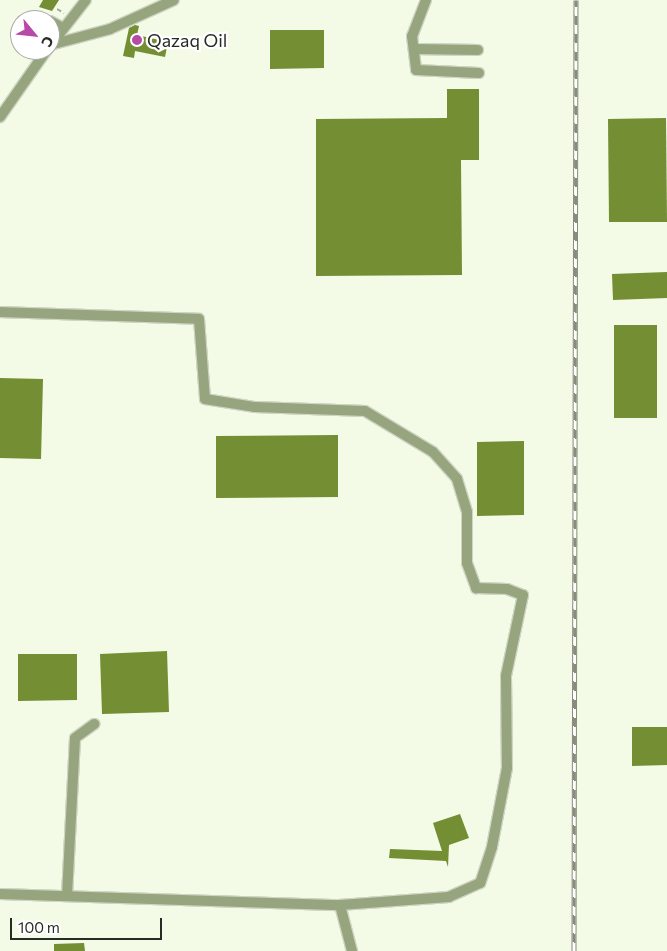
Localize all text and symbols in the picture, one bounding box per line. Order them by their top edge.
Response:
north arrow [10,10,60,60]
place label: Qazaq Oil [147,29,227,51]
text: С [38,34,58,50]
marker: Qazaq Oil [131,34,143,46]
scale bar [12,908,165,940]
text: 100 m [18,918,60,936]

